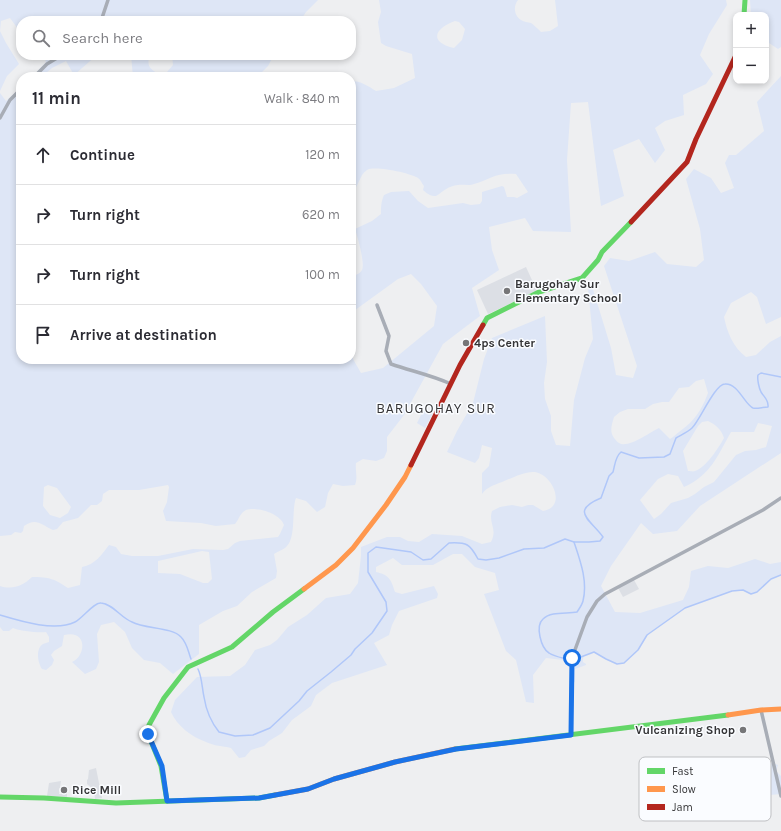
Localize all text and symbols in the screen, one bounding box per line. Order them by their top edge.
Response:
map controls [733,12,769,84]
button: + [733,12,769,48]
search box [16,16,356,60]
icon: search [30,27,52,49]
text: Search here [62,29,143,47]
button: − [733,48,769,84]
text: 11 min [32,88,81,108]
text: Walk · 840 m [264,91,340,106]
icon: ahead [32,144,54,166]
text: Continue [70,146,135,164]
text: 120 m [305,147,340,162]
icon: right [32,204,54,226]
text: Turn right [70,206,140,224]
text: 620 m [302,207,340,222]
icon: right [32,264,54,286]
text: Turn right [70,266,140,284]
text: 100 m [305,267,340,282]
place label: Barugohay Sur Elementary School [515,277,622,305]
marker: Barugohay Sur Elementary School [502,286,512,296]
icon: arrive [32,324,54,346]
text: Arrive at destination [70,326,217,344]
place label: 4ps Center [474,336,535,350]
marker: 4ps Center [461,338,471,348]
district label: BARUGOHAY SUR [376,400,496,417]
route start [563,649,581,667]
place label: Vulcanizing Shop [635,723,735,737]
route end [139,725,157,743]
marker: Vulcanizing Shop [738,725,748,735]
legend [639,757,771,821]
text: Fast [672,765,693,778]
place label: Rice Mill [72,783,121,797]
text: Slow [672,783,696,796]
marker: Rice Mill [59,785,69,795]
text: Jam [672,801,693,814]

